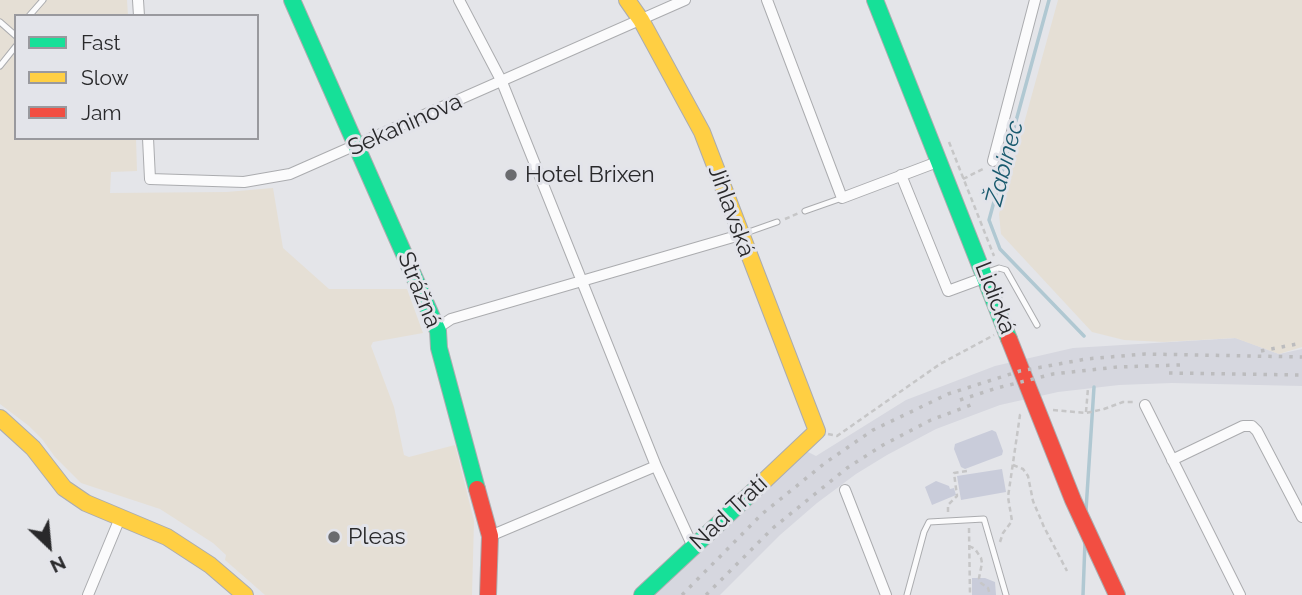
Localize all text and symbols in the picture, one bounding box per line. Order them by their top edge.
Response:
legend [14,14,259,140]
text: Fast [81,30,121,55]
text: Slow [81,65,129,90]
street label: Sekaninova [344,88,466,162]
text: Jam [81,100,122,125]
water label: Žabinec [980,117,1030,209]
place label: Hotel Brixen [525,161,655,189]
street label: Jihlavská [702,161,760,261]
marker: Hotel Brixen [503,167,519,183]
street label: Strážná [391,248,447,332]
street label: Lidická [969,258,1021,338]
street label: Nad Tratí [685,470,773,556]
north arrow [14,511,84,581]
place label: Pleas [348,523,406,551]
marker: Pleas [326,529,342,545]
text: N [47,552,70,578]

